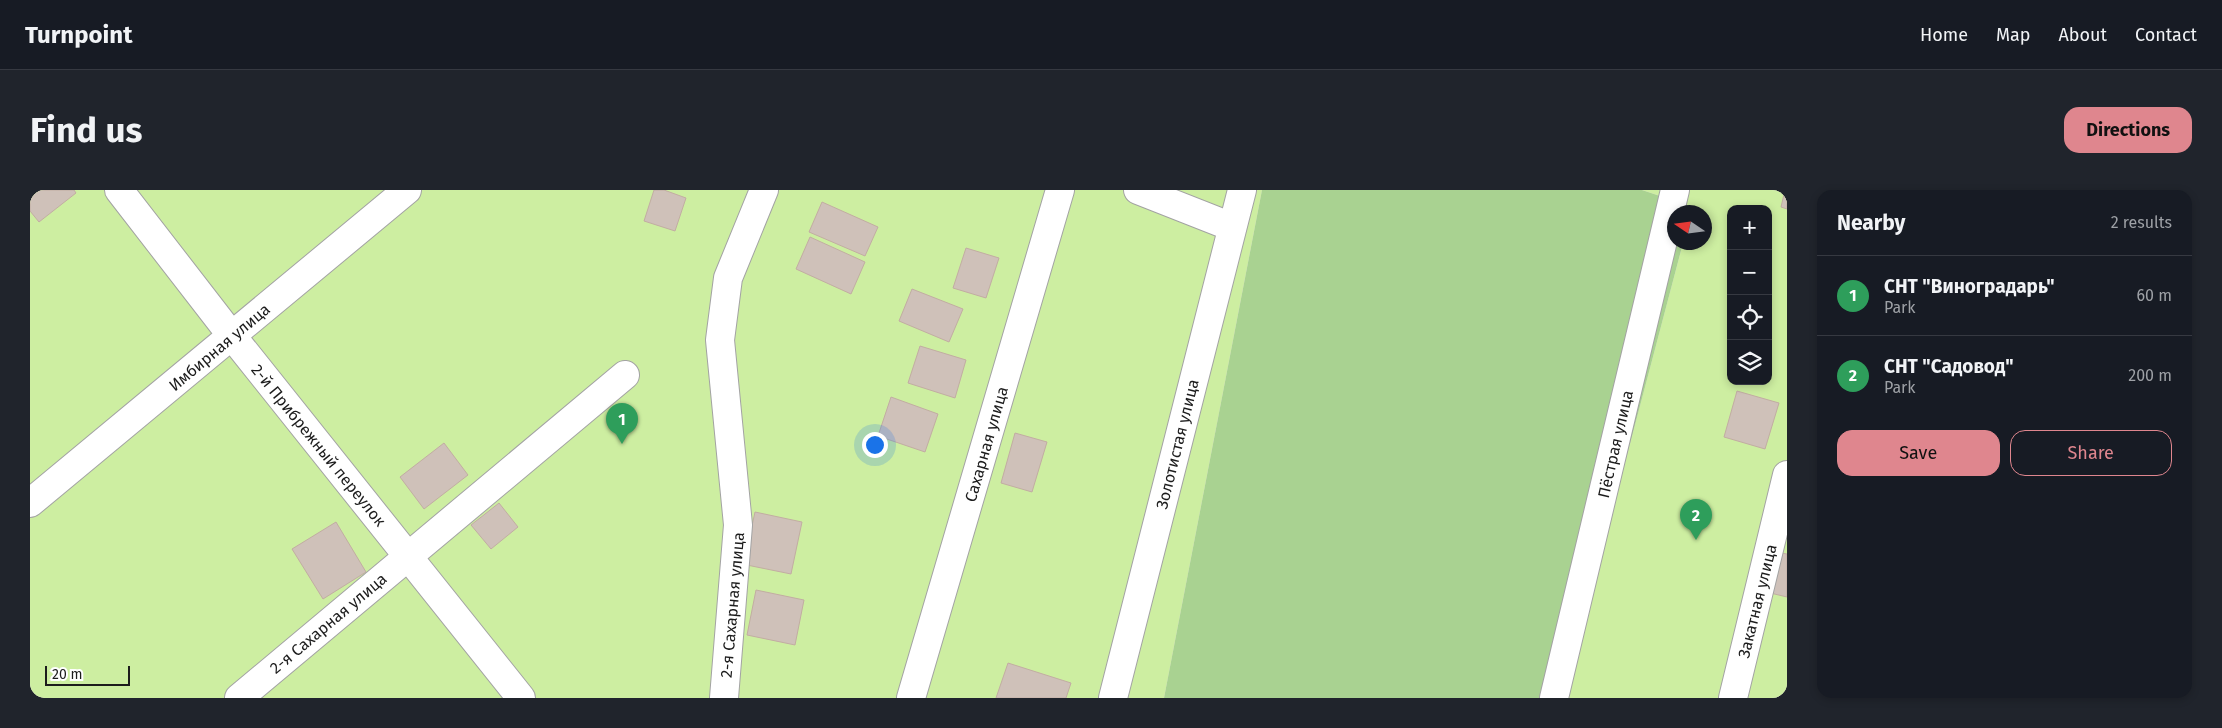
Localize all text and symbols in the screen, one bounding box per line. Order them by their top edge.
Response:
text: Turnpoint [25,21,132,49]
text: Home [1920,24,1968,46]
text: Map [1996,24,2030,46]
text: About [2058,24,2107,46]
text: Contact [2135,24,2197,46]
button: Directions [2064,107,2192,153]
text: Find us [30,109,142,151]
north arrow [1667,205,1712,250]
map controls [1727,205,1772,385]
button: + [1727,205,1772,250]
text: Nearby [1837,210,1905,236]
text: 2 results [2111,213,2172,232]
button: − [1727,250,1772,295]
text: СНТ "Виноградарь" [1884,275,2055,298]
text: 1 [1849,286,1857,305]
text: 60 m [2137,286,2172,305]
button: locate [1727,295,1772,340]
text: Park [1884,298,1916,317]
street label: Имбирная улица [165,300,274,395]
button: layers [1727,340,1772,385]
text: СНТ "Садовод" [1884,355,2014,378]
street label: 2-й Прибрежный переулок [247,360,390,531]
text: 2 [1849,366,1857,385]
text: 200 m [2128,366,2172,385]
street label: Золотистая улица [1152,377,1203,511]
text: Park [1884,378,1916,397]
street label: Сахарная улица [961,384,1012,504]
street label: Пёстрая улица [1594,388,1637,500]
pin: 1 [606,403,638,444]
button: Save [1837,430,2000,476]
button: Share [2010,430,2172,476]
your location [862,432,888,458]
pin: 2 [1680,499,1712,540]
street label: 2-я Сахарная улица [717,531,748,679]
street label: Закатная улица [1734,542,1781,660]
street label: 2-я Сахарная улица [266,569,390,678]
scale bar [45,663,130,686]
text: 20 m [52,666,82,683]

